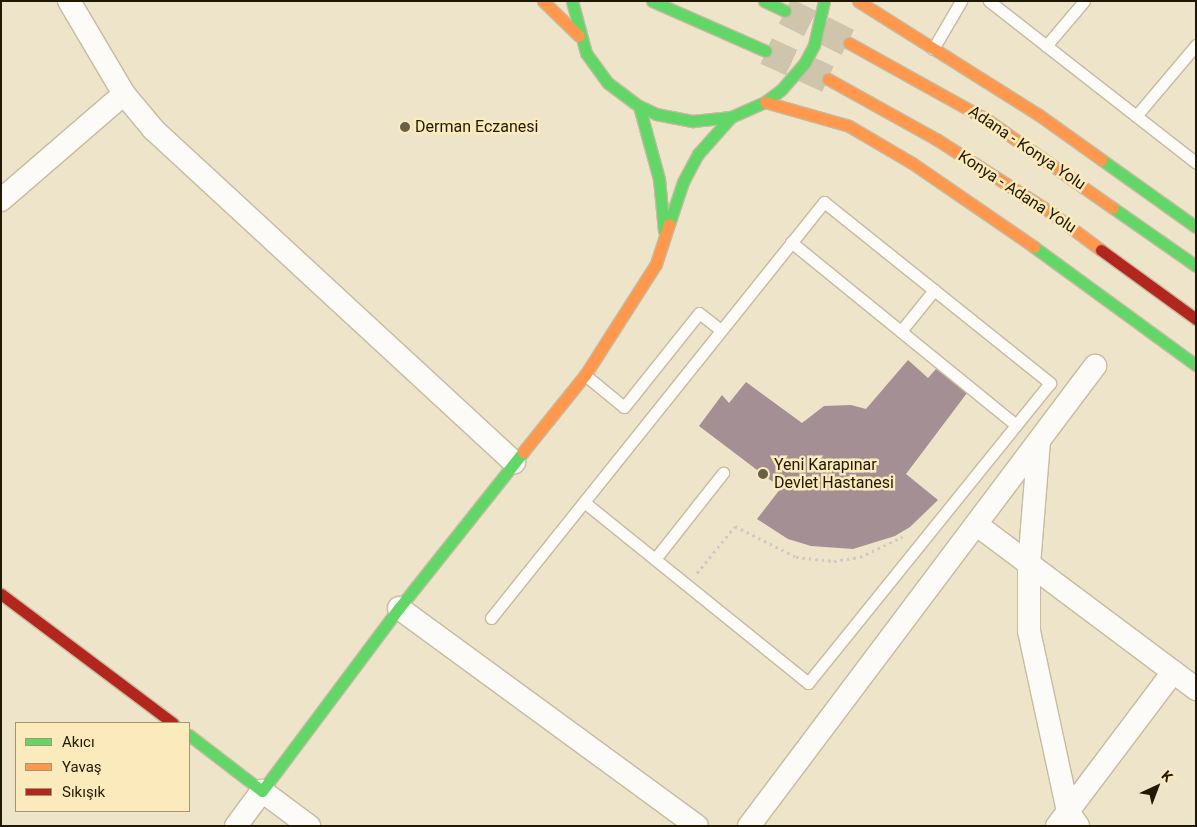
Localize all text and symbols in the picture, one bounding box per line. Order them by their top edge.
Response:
street label: Adana - Konya Yolu [965,102,1089,194]
place label: Derman Eczanesi [415,117,538,137]
marker: Derman Eczanesi [399,121,411,133]
street label: Konya - Adana Yolu [954,147,1080,237]
place label: Yeni Karapınar Devlet Hastanesi [774,455,894,493]
marker: Yeni Karapınar Devlet Hastanesi [756,467,770,481]
legend [15,722,190,812]
text: Akıcı [62,733,95,751]
text: Yavaş [62,758,102,776]
north arrow [1132,762,1182,812]
text: K [1159,767,1176,785]
text: Sıkışık [62,783,105,801]

